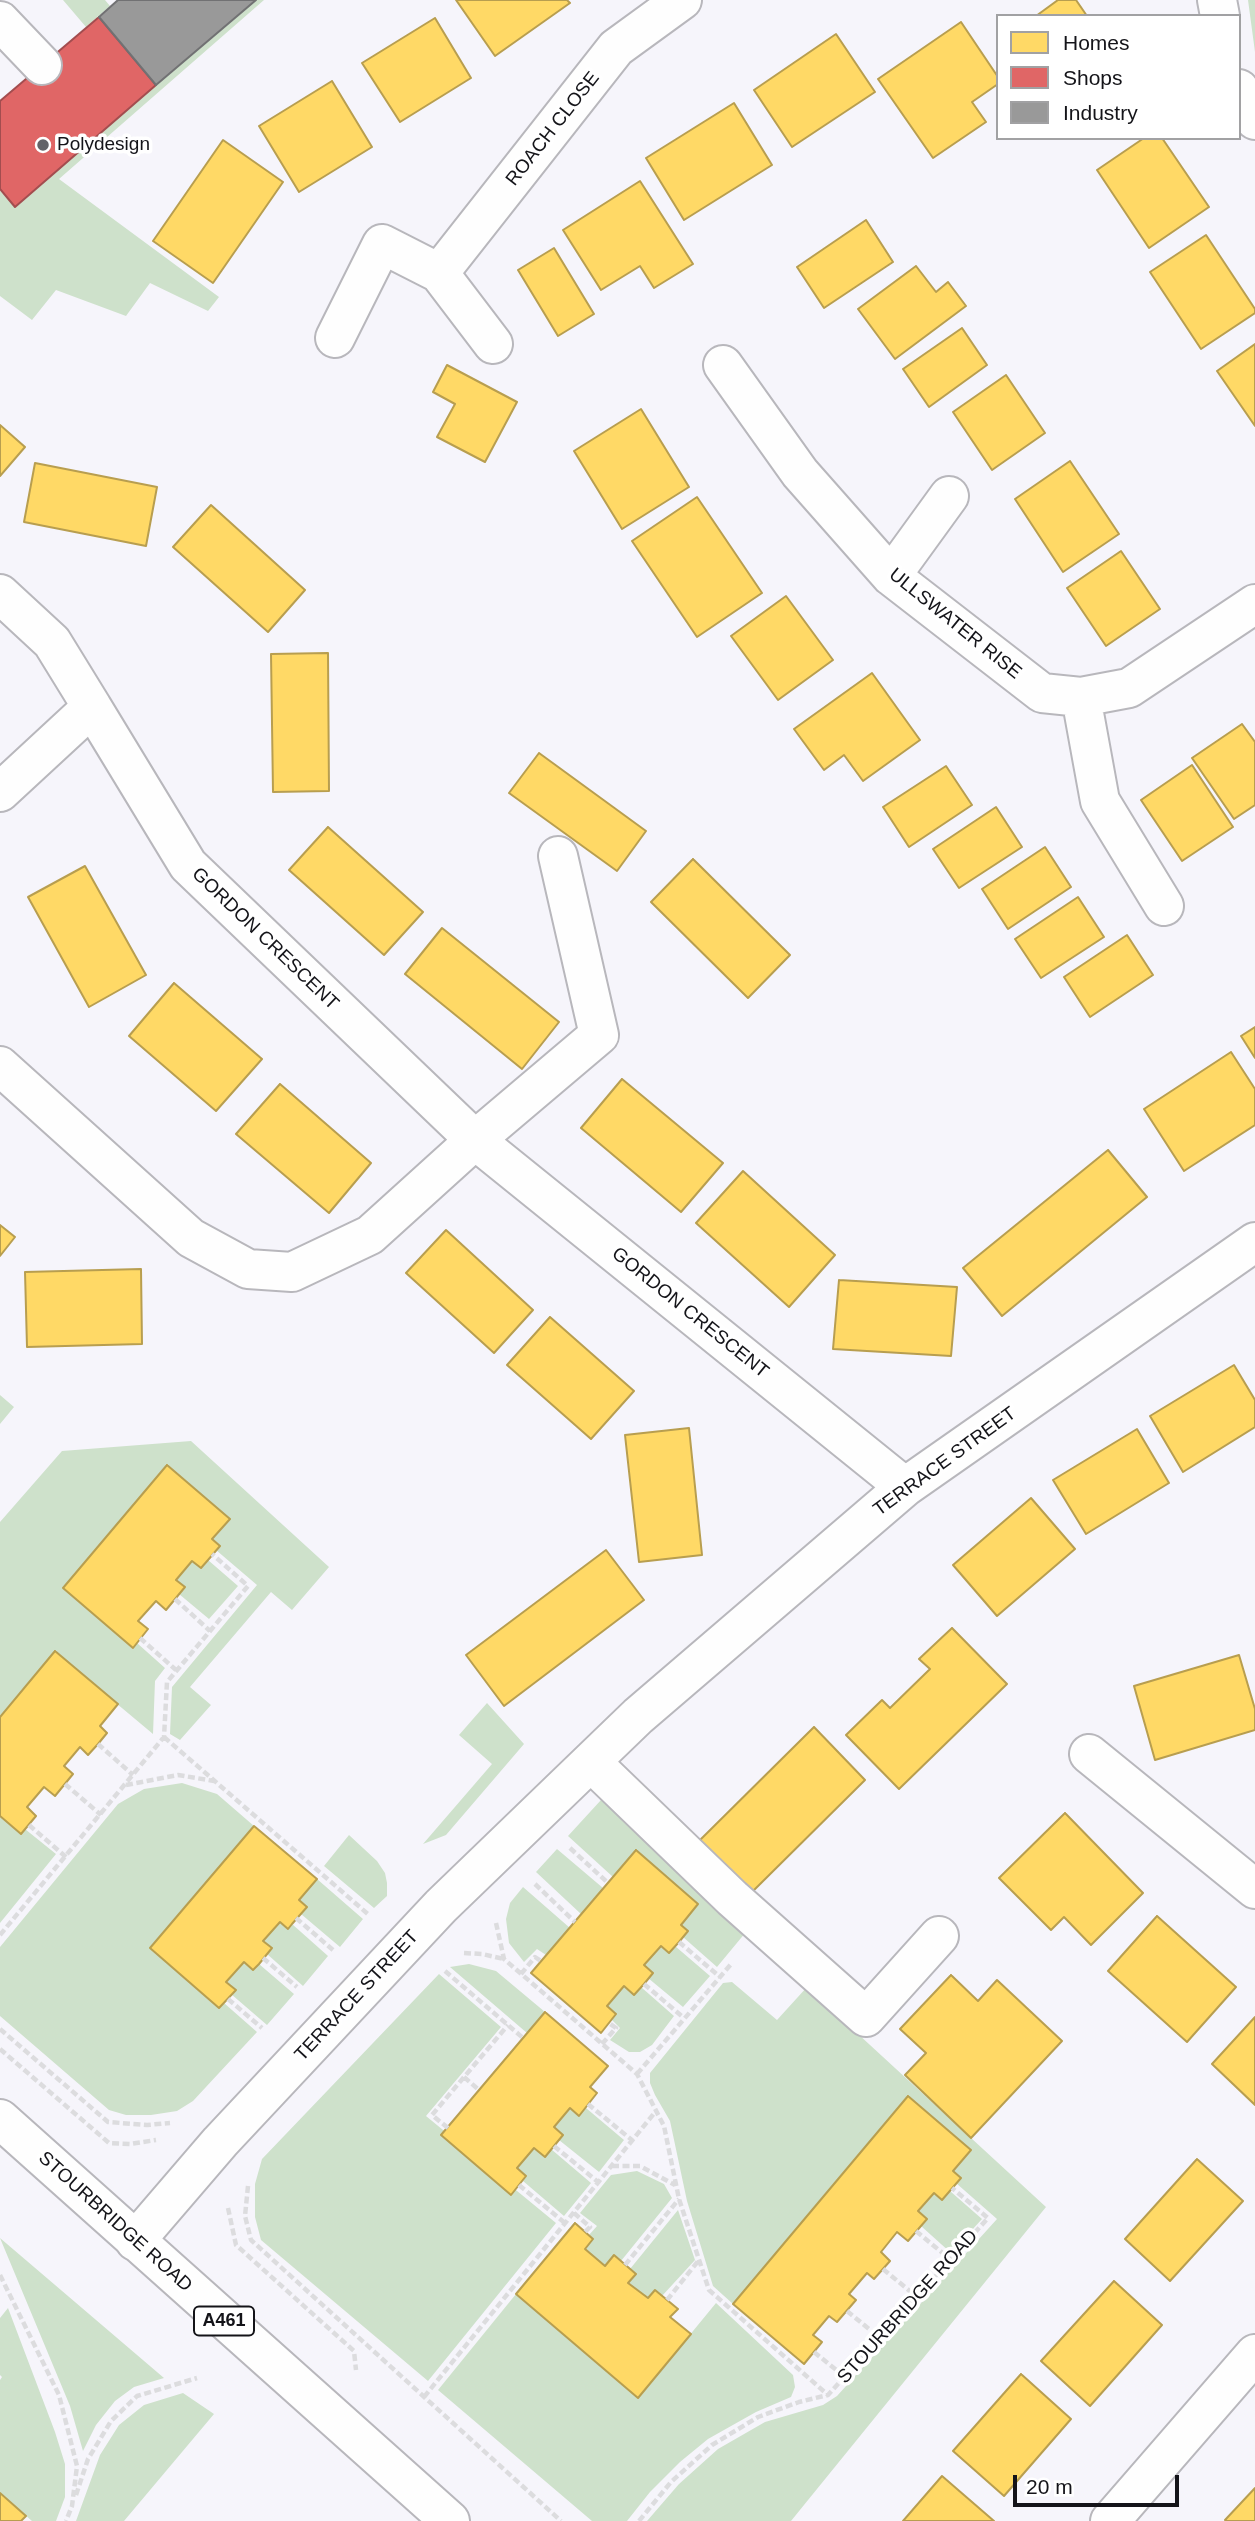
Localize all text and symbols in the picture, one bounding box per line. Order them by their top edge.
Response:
legend [996,14,1241,140]
text: Homes [1063,31,1130,54]
text: Shops [1063,66,1123,89]
street label: ROACH CLOSE [501,67,605,191]
text: Industry [1063,101,1138,124]
place label: Polydesign [57,134,150,156]
marker: Polydesign [35,137,51,153]
street label: ULLSWATER RISE [884,564,1026,684]
street label: GORDON CRESCENT [187,863,343,1015]
street label: GORDON CRESCENT [607,1243,773,1383]
street label: TERRACE STREET [869,1403,1021,1521]
street label: TERRACE STREET [290,1926,424,2066]
street label: STOURBRIDGE ROAD [33,2147,197,2297]
street label: STOURBRIDGE ROAD [833,2225,983,2389]
road number: A461 [194,2306,254,2336]
scale bar [1017,2462,1183,2506]
text: 20 m [1026,2475,1073,2498]

